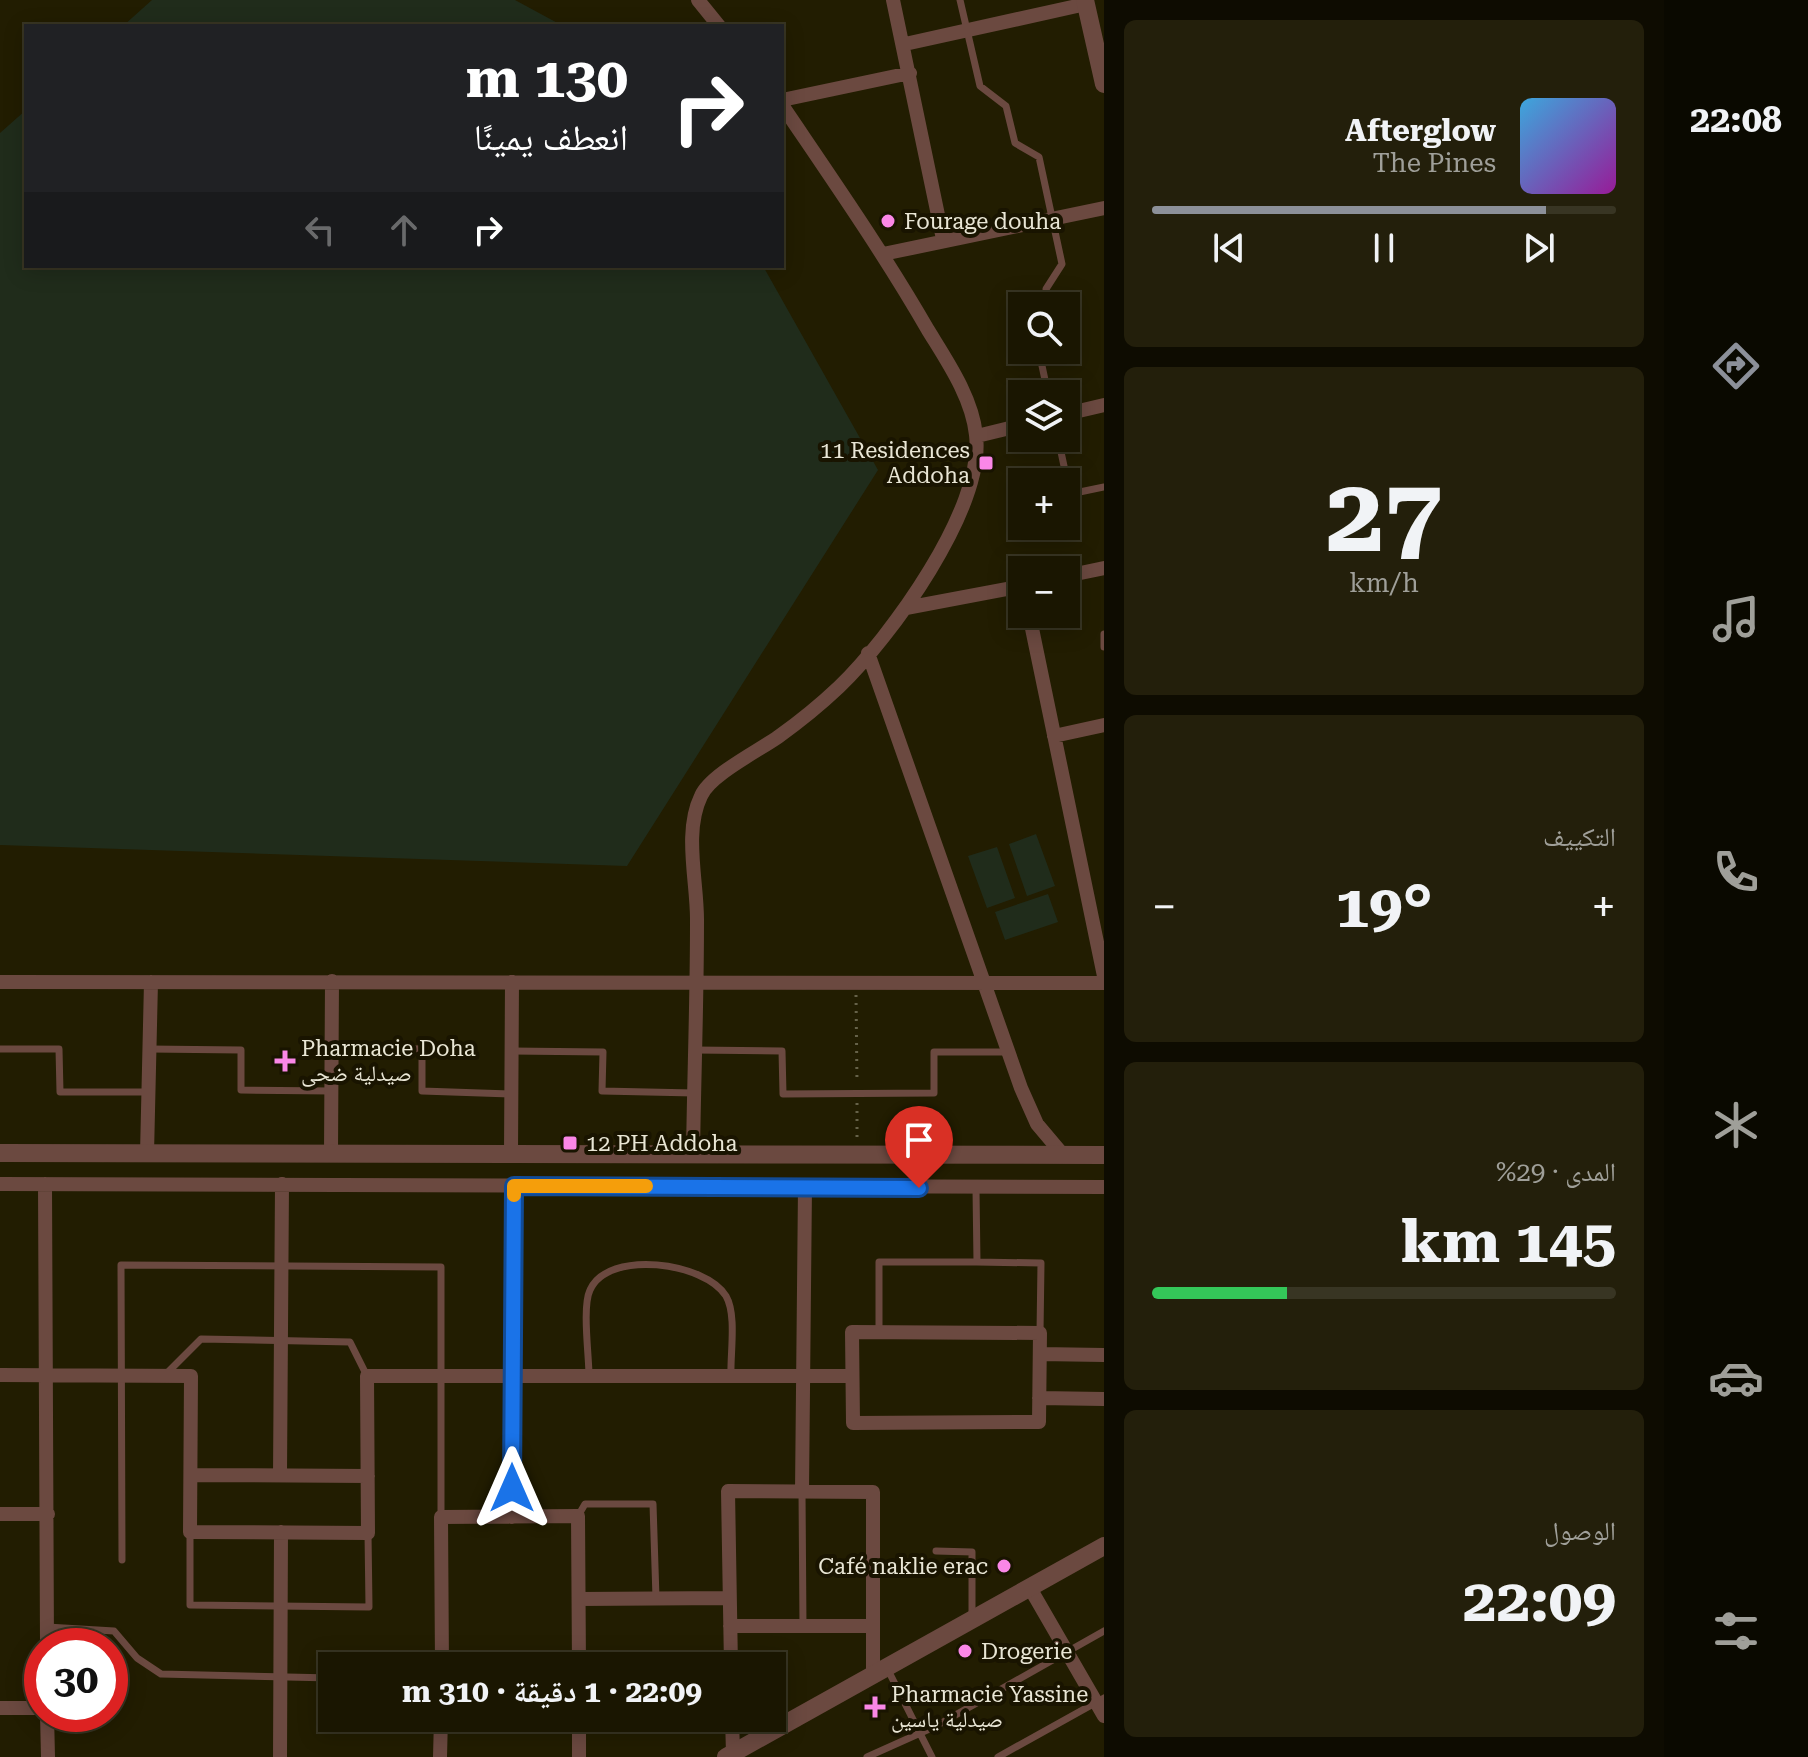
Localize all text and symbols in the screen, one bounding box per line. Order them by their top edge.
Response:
text: 130 m [466,45,628,111]
icon: right [656,56,760,160]
text: 22:08 [1690,99,1782,141]
text: Afterglow [1345,113,1496,148]
text: انعطف يمينًا [474,117,628,159]
text: The Pines [1372,148,1496,178]
icon: left [298,208,342,252]
icon: ahead [382,208,426,252]
icon: right [466,208,510,252]
place label: Fourage douha [904,209,1061,234]
marker: Fourage douha [879,212,897,230]
icon: previous [1207,226,1251,270]
icon: pause [1362,226,1406,270]
icon: next [1517,226,1561,270]
map controls [1008,292,1080,628]
button: search [1008,292,1080,364]
icon: directions [1708,338,1764,394]
button: layers [1008,380,1080,452]
place label: 11 Residences Addoha [820,438,970,488]
marker: 11 Residences Addoha [977,454,995,472]
text: 27 [1326,455,1442,576]
button: + [1008,468,1080,540]
button: − [1008,556,1080,628]
text: km/h [1349,568,1419,598]
icon: music [1708,591,1764,647]
text: التكييف [1543,822,1616,852]
icon: phone [1708,844,1764,900]
text: 19° [1335,871,1433,942]
text: − [1152,881,1177,933]
text: + [1591,881,1616,933]
place label: Pharmacie Doha صيدلية ضحى [301,1036,476,1087]
marker: Pharmacie Doha صيدلية ضحى [276,1052,294,1070]
icon: climate [1708,1097,1764,1153]
pin [885,1106,953,1188]
icon: arrive [897,1118,941,1162]
place label: 12 PH Addoha [586,1131,737,1156]
marker: 12 PH Addoha [561,1134,579,1152]
text: المدى · 29% [1496,1157,1616,1187]
text: 145 km [1401,1206,1616,1277]
icon: car [1708,1350,1764,1406]
position arrow [470,1446,554,1530]
text: الوصول [1544,1516,1616,1546]
place label: Café naklie erac [818,1554,988,1579]
marker: Café naklie erac [995,1557,1013,1575]
text: 22:09 [1463,1565,1616,1636]
icon: filters [1708,1603,1764,1659]
speed limit sign: 30 [24,1628,128,1732]
place label: Drogerie [981,1639,1072,1664]
marker: Drogerie [956,1642,974,1660]
text: 22:09 · 1 دقيقة · 310 m [402,1674,702,1709]
place label: Pharmacie Yassine صيدلية ياسين [891,1682,1088,1733]
marker: Pharmacie Yassine صيدلية ياسين [866,1698,884,1716]

